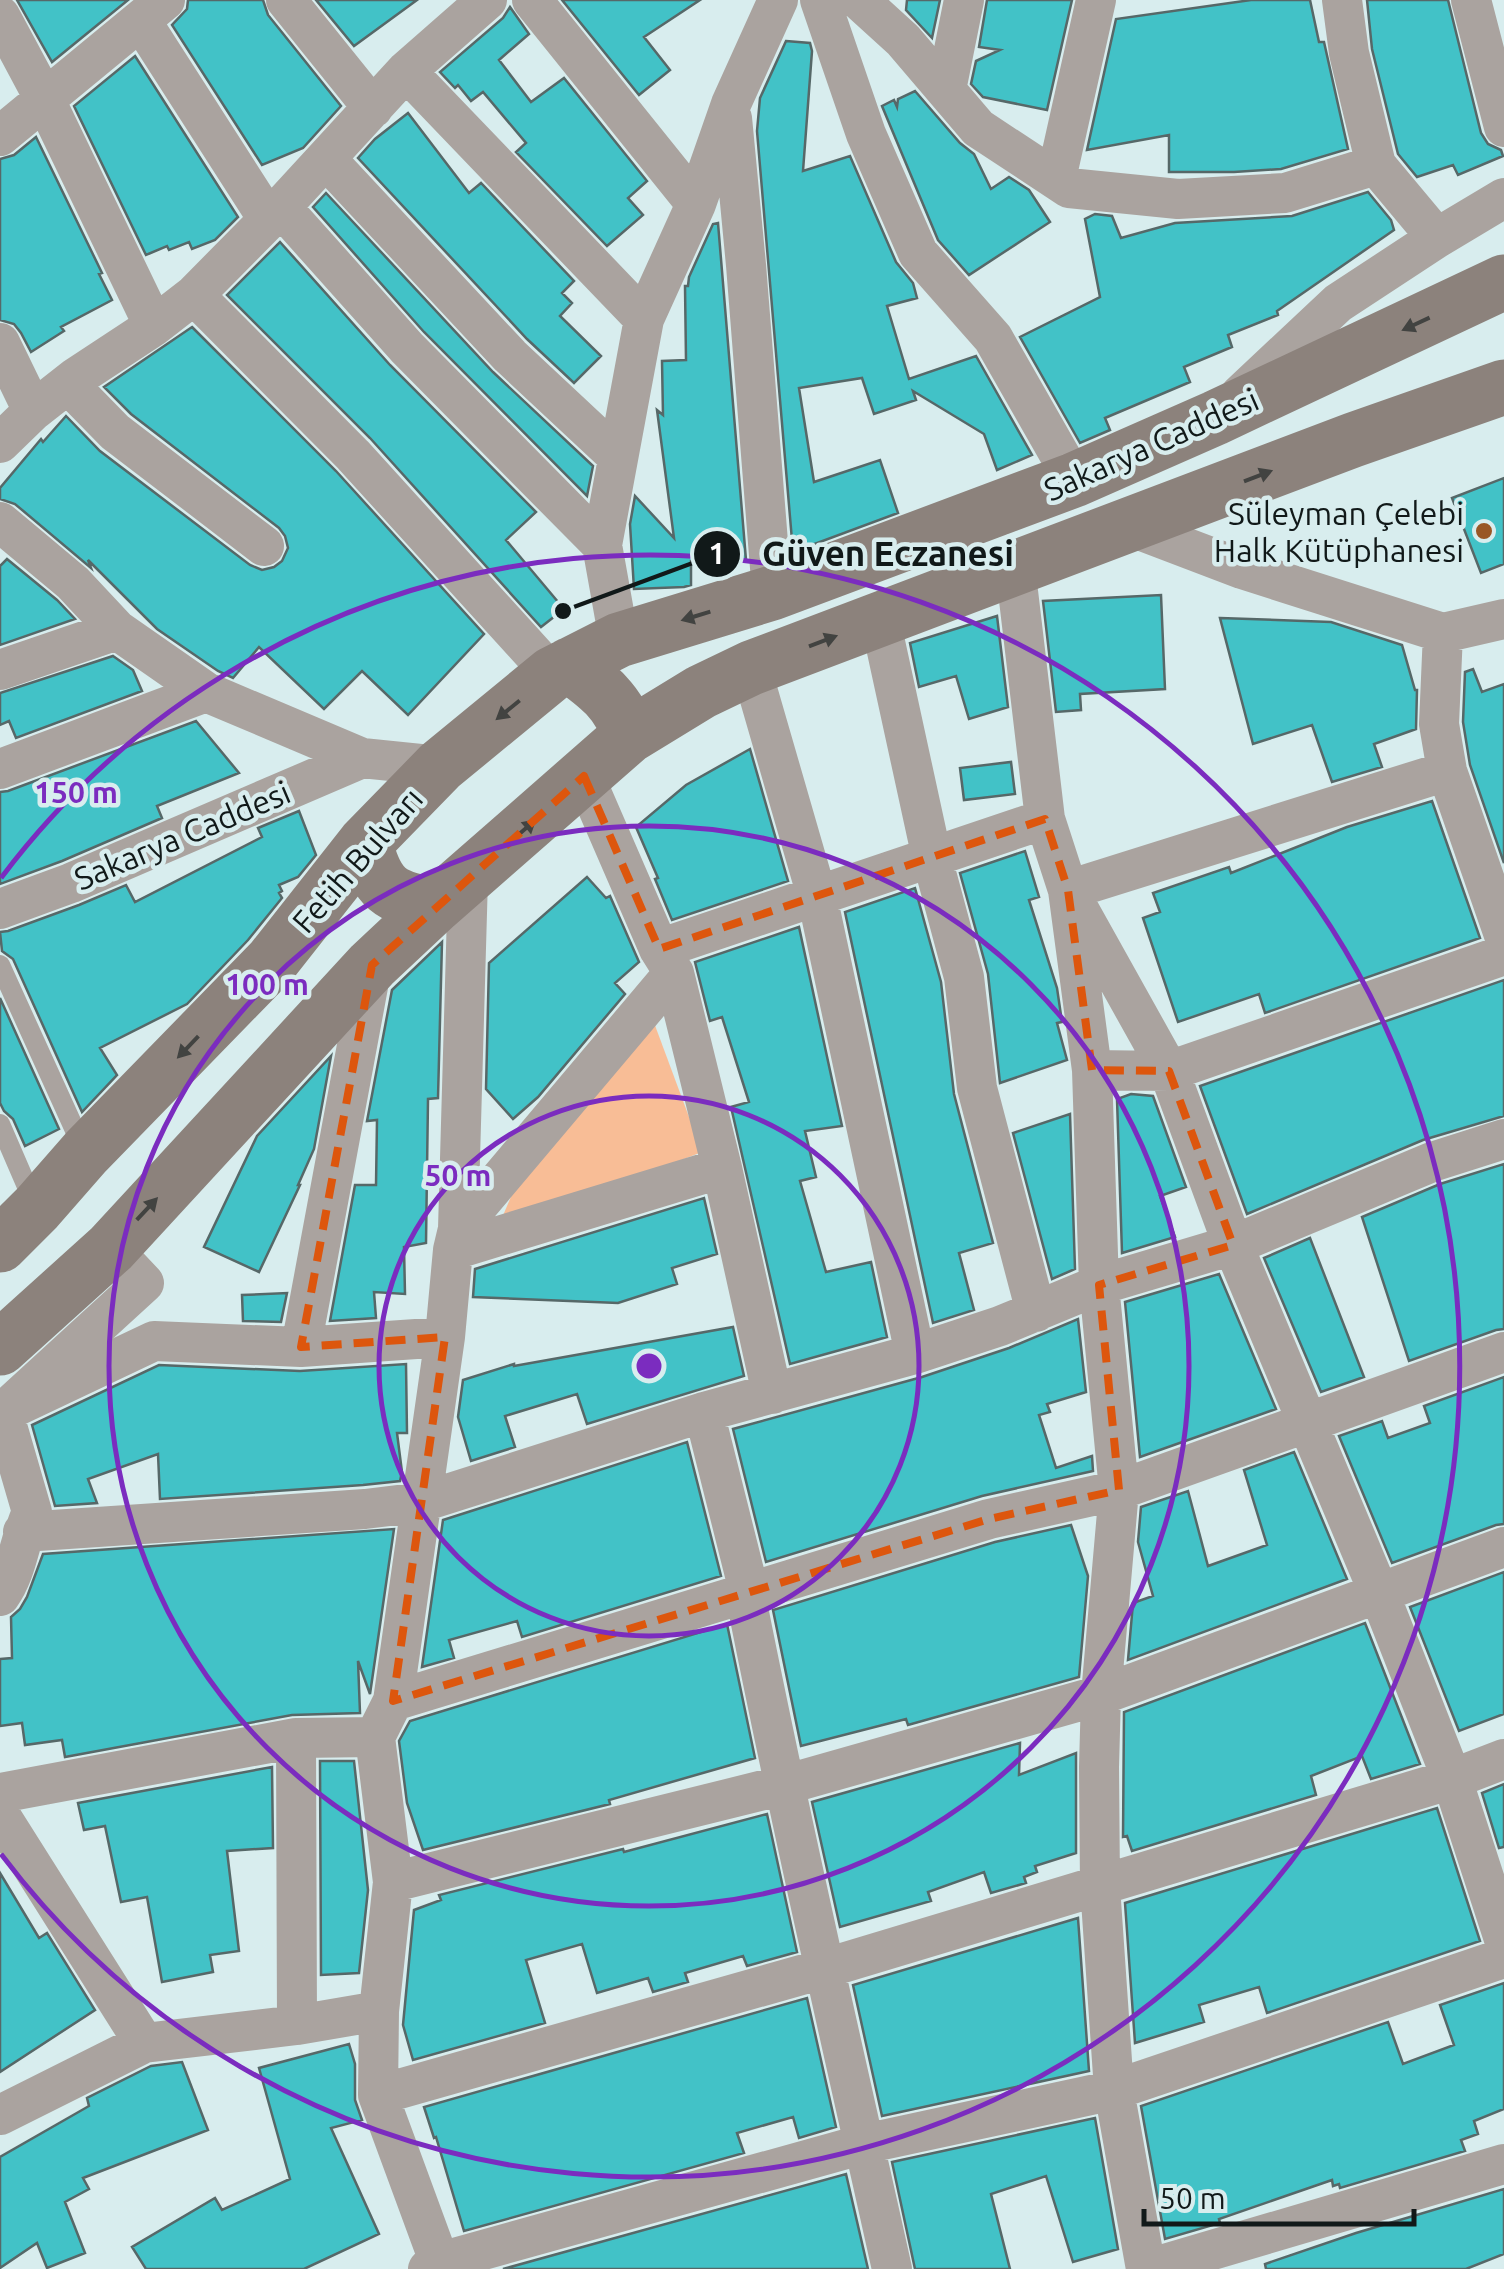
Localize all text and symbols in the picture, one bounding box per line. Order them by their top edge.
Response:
one-way arrow [1401,315,1430,332]
street label: Sakarya Caddesi [1038,381,1264,507]
one-way arrow [1243,468,1273,484]
place label: Süleyman Çelebi Halk Kütüphanesi [1214,495,1464,568]
marker: Süleyman Çelebi Halk Kütüphanesi [1473,520,1495,542]
callout: Güven Eczanesi [692,521,1034,586]
text: Güven Eczanesi [762,533,1014,573]
text: 1 [709,536,725,570]
one-way arrow [680,610,710,625]
one-way arrow [808,632,838,648]
one-way arrow [495,699,520,721]
street label: Sakarya Caddesi [69,773,295,897]
text: 150 m [34,775,118,809]
street label: Fetih Bulvarı [285,781,429,939]
one-way arrow [511,819,536,841]
text: 100 m [225,967,309,1001]
one-way arrow [177,1034,201,1058]
text: 50 m [425,1158,491,1192]
one-way arrow [135,1197,158,1221]
centre of rings [631,1348,667,1384]
scale bar [1144,2164,1414,2226]
text: 50 m [1159,2181,1226,2215]

